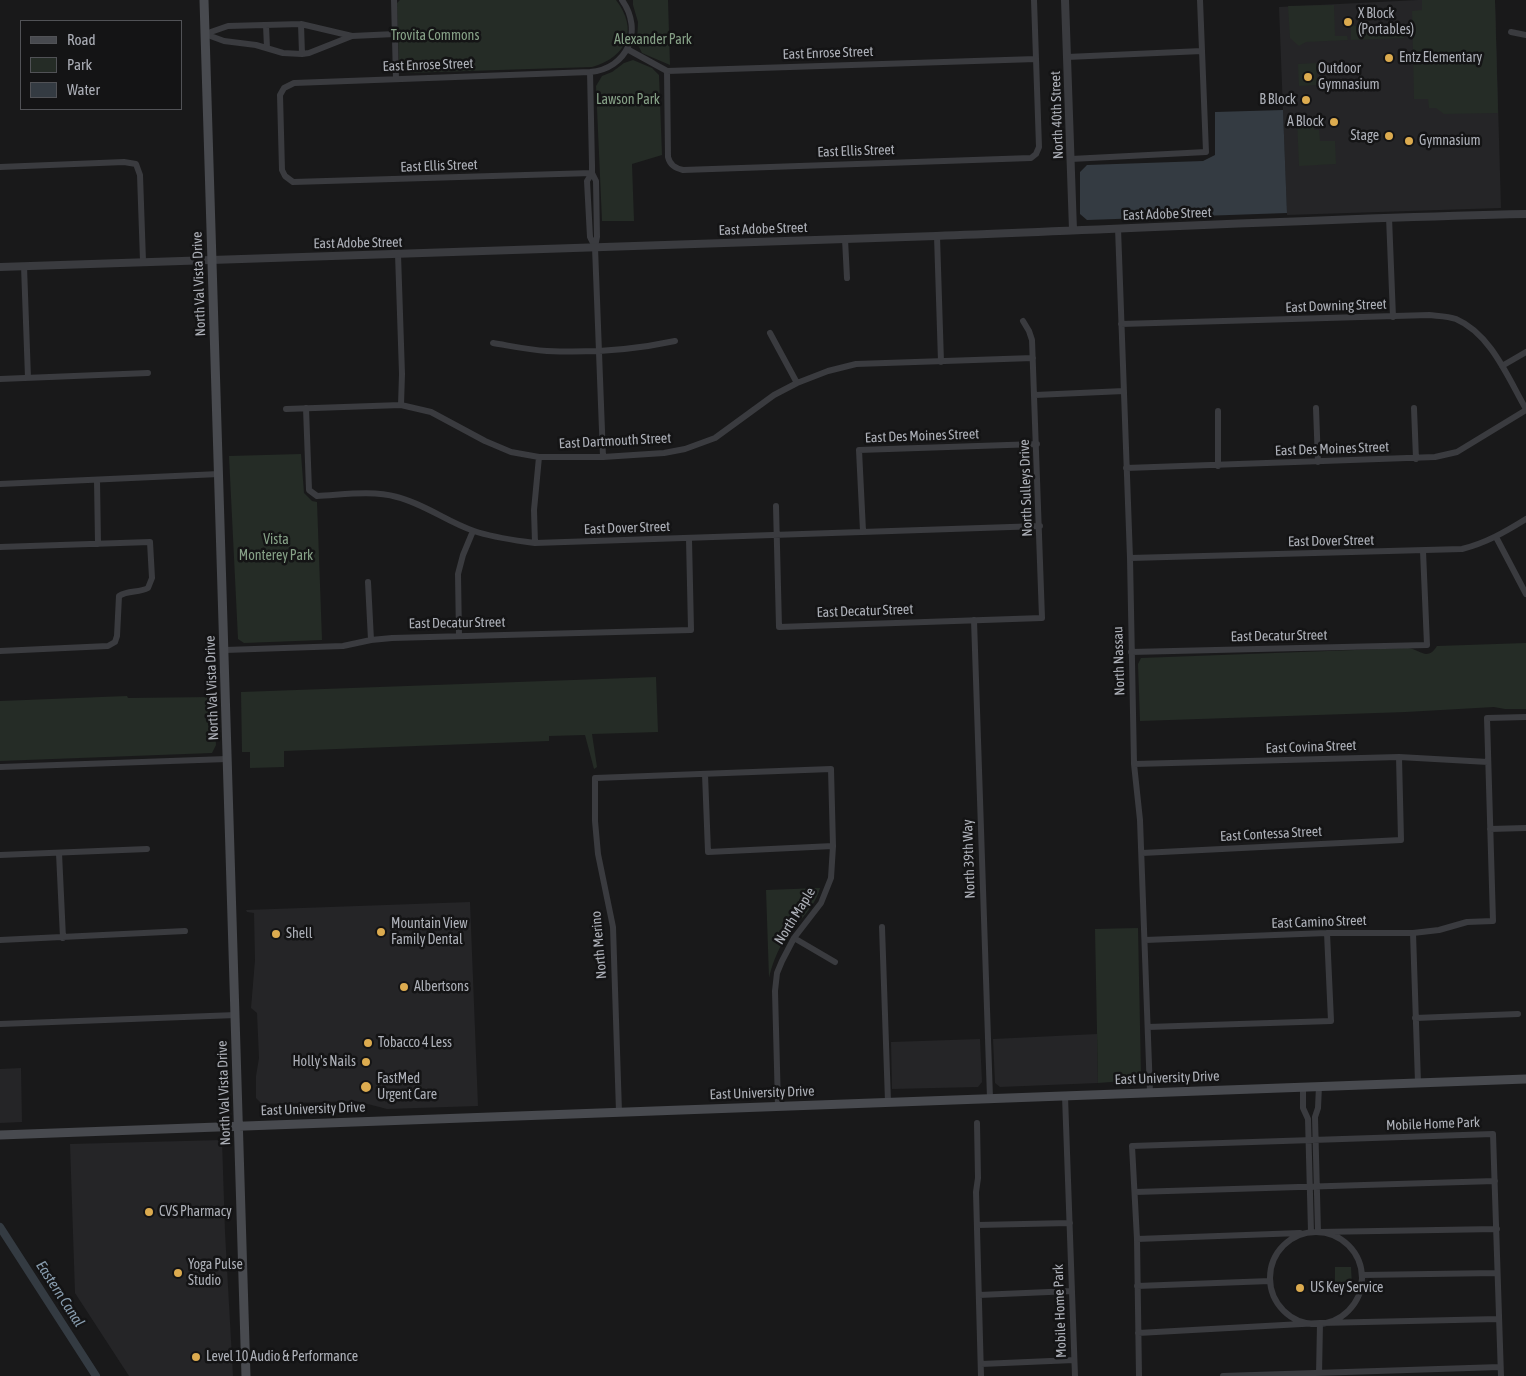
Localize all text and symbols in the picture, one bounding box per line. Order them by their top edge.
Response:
place label: X Block (Portables) [1358,6,1414,38]
marker: X Block (Portables) [1342,16,1354,28]
legend [20,20,182,110]
park label: Trovita Commons [391,28,479,44]
text: Road [67,31,96,48]
park label: Alexander Park [614,32,692,48]
street label: East Enrose Street [782,43,874,63]
place label: Entz Elementary [1399,50,1482,66]
marker: Entz Elementary [1383,52,1395,64]
street label: East Enrose Street [382,55,474,75]
text: Park [67,56,92,73]
place label: Outdoor Gymnasium [1318,61,1380,94]
street label: North 40th Street [1047,71,1067,159]
marker: Outdoor Gymnasium [1302,71,1314,83]
text: Water [67,81,100,98]
park label: Lawson Park [596,92,660,108]
place label: B Block [1259,92,1296,108]
marker: B Block [1300,94,1312,106]
place label: A Block [1287,114,1324,130]
marker: A Block [1328,116,1340,128]
place label: Stage [1350,128,1379,144]
marker: Stage [1383,130,1395,142]
place label: Gymnasium [1419,133,1481,149]
marker: Gymnasium [1403,135,1415,147]
street label: East Ellis Street [817,141,895,161]
street label: East Ellis Street [400,156,478,176]
street label: East Adobe Street [1122,204,1212,224]
street label: East Adobe Street [718,219,808,239]
street label: North Val Vista Drive [189,231,209,337]
street label: East Adobe Street [313,234,403,252]
street label: East Downing Street [1285,296,1387,316]
street label: East Des Moines Street [865,426,979,446]
street label: East Dartmouth Street [558,430,672,452]
street label: North Sulleys Drive [1016,439,1036,537]
street label: East Des Moines Street [1275,439,1389,459]
street label: East Dover Street [584,518,670,538]
park label: Vista Monterey Park [239,532,313,564]
street label: East Dover Street [1288,532,1374,550]
street label: East Decatur Street [816,601,914,621]
street label: East Decatur Street [408,614,506,632]
street label: North Nassau [1109,626,1129,696]
street label: East Decatur Street [1230,627,1328,645]
street label: North Val Vista Drive [202,635,222,741]
street label: East Covina Street [1265,737,1357,757]
street label: North 39th Way [959,819,979,899]
street label: East Contessa Street [1219,823,1323,845]
street label: North Maple [771,884,819,948]
street label: North Merino [588,910,610,980]
street label: East Camino Street [1271,912,1367,932]
place label: Mountain View Family Dental [391,916,468,949]
place label: Shell [286,926,312,942]
marker: Mountain View Family Dental [375,926,387,938]
marker: Shell [270,928,282,940]
place label: Albertsons [414,979,469,995]
marker: Albertsons [398,981,410,993]
place label: Tobacco 4 Less [378,1035,452,1051]
marker: Tobacco 4 Less [362,1037,374,1049]
street label: North Val Vista Drive [214,1040,234,1146]
place label: Holly's Nails [292,1054,356,1070]
marker: Holly's Nails [360,1056,372,1068]
street label: East University Drive [1114,1068,1220,1088]
place label: FastMed Urgent Care [377,1071,437,1104]
marker: FastMed Urgent Care [359,1080,373,1094]
street label: East University Drive [709,1083,815,1103]
street label: East University Drive [260,1099,366,1119]
street label: Mobile Home Park [1386,1114,1480,1134]
place label: CVS Pharmacy [159,1204,232,1220]
marker: CVS Pharmacy [143,1206,155,1218]
place label: Yoga Pulse Studio [188,1257,243,1290]
water label: Eastern Canal [32,1258,88,1330]
street label: Mobile Home Park [1050,1264,1070,1358]
marker: Yoga Pulse Studio [172,1267,184,1279]
place label: US Key Service [1310,1280,1383,1296]
marker: US Key Service [1294,1282,1306,1294]
place label: Level 10 Audio & Performance [206,1349,358,1365]
marker: Level 10 Audio & Performance [190,1351,202,1363]

